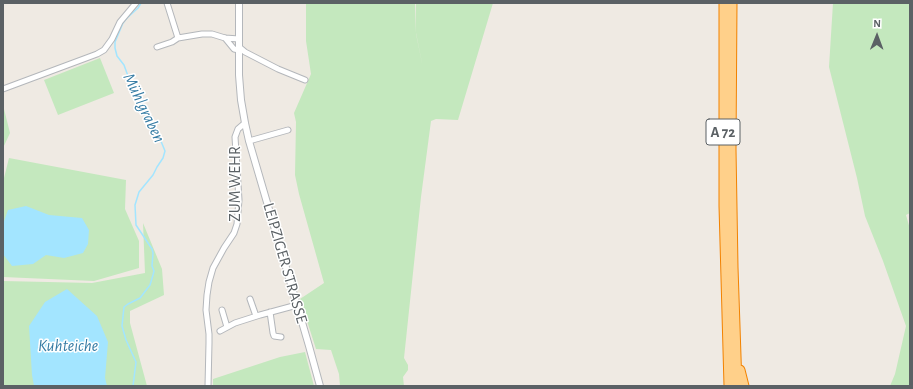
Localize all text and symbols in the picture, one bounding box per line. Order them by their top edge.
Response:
north arrow [857,16,897,56]
text: N [873,18,881,29]
water label: Mühlgraben [118,70,170,146]
road number: A 72 [706,119,740,145]
street label: ZUM WEHR [225,146,245,222]
street label: LEIPZIGER STRASSE [259,201,311,325]
water label: Kuhteiche [38,336,98,356]

